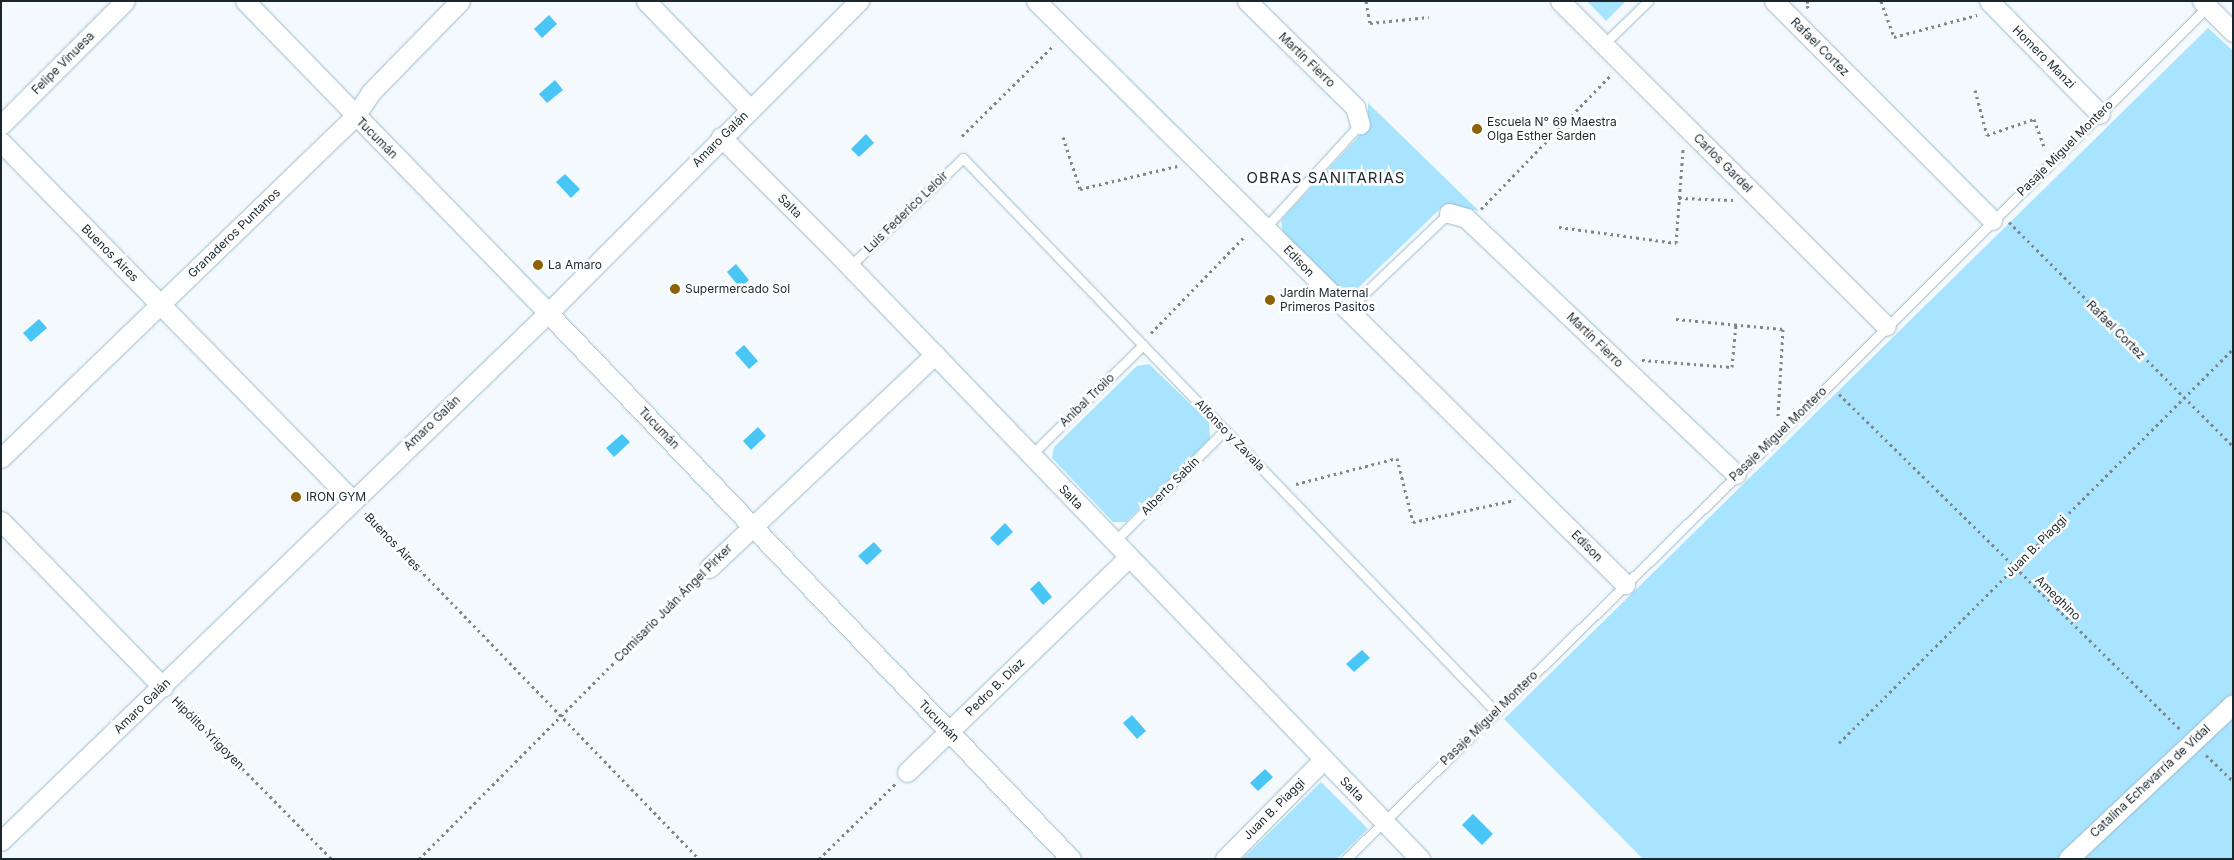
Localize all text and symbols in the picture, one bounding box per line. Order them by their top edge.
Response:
street label: Rafael Cortez [1788,15,1852,79]
street label: Homero Manzi [2010,23,2078,91]
street label: Felipe Vinuesa [29,29,97,97]
street label: Martín Fierro [1276,30,1338,90]
street label: Pasaje Miguel Montero [2014,97,2116,199]
street label: Amaro Galán [689,108,751,170]
street label: Tucumán [353,114,401,162]
place label: Escuela N° 69 Maestra Olga Esther Sarden [1487,115,1617,143]
marker: Escuela N° 69 Maestra Olga Esther Sarden [1471,123,1483,135]
street label: Carlos Gardel [1691,131,1755,195]
street label: Luis Federico Leloir [861,168,951,256]
district label: OBRAS SANITARIAS [1245,169,1407,187]
street label: Granaderos Puntanos [185,185,283,281]
street label: Salta [775,191,805,221]
street label: Buenos Aires [78,221,142,285]
street label: Edison [1281,242,1317,280]
place label: La Amaro [548,258,602,272]
marker: La Amaro [532,259,544,271]
place label: Supermercado Sol [685,282,790,296]
marker: Supermercado Sol [669,283,681,295]
place label: Jardín Maternal Primeros Pasitos [1280,286,1375,314]
marker: Jardín Maternal Primeros Pasitos [1264,294,1276,306]
street label: Rafael Cortez [2084,298,2148,362]
street label: Martín Fierro [1564,310,1626,370]
street label: Aníbal Troilo [1057,370,1117,430]
street label: Pasaje Miguel Montero [1726,384,1830,484]
street label: Amaro Galán [401,393,463,453]
street label: Alfonso y Zavala [1192,396,1268,474]
street label: Tucumán [636,404,682,452]
street label: Alberto Sabín [1138,454,1202,518]
street label: Salta [1056,482,1086,512]
place label: IRON GYM [306,490,366,504]
marker: IRON GYM [290,491,302,503]
street label: Buenos Aires [362,510,424,574]
street label: Juan B. Piaggi [2002,512,2070,580]
street label: Edison [1568,527,1606,565]
street label: Comisario Juán Ángel Pirker [611,541,735,665]
street label: Ameghino [2032,573,2084,623]
street label: Pedro B. Díaz [963,655,1027,719]
street label: Pasaje Miguel Montero [1437,668,1541,768]
street label: Amaro Galán [111,676,173,736]
street label: Hipólito Yrigoyen [169,694,247,772]
street label: Tucumán [916,697,962,745]
street label: Catalina Echevarría de Vidal [2087,722,2213,840]
street label: Salta [1337,774,1367,804]
street label: Juan B. Piaggi [1240,775,1308,843]

